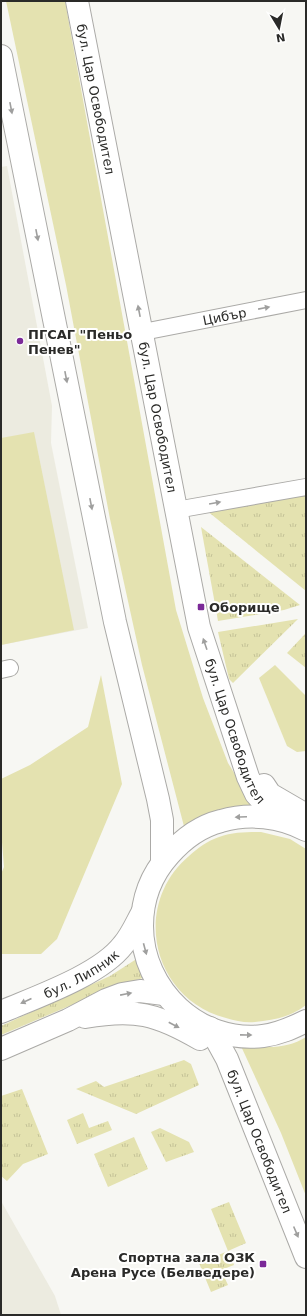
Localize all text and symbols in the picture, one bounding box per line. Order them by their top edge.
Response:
north arrow [259,8,299,48]
street label: бул. Цар Освободител [74,23,118,176]
text: N [275,30,286,45]
one-way arrow [9,102,15,114]
one-way arrow [35,229,41,242]
one-way arrow [135,305,141,317]
street label: Цибър [201,305,248,328]
one-way arrow [257,305,270,311]
place label: ПГСАГ "Пеньо Пенев" [28,327,132,357]
marker: ПГСАГ "Пеньо Пенев" [15,336,25,346]
street label: бул. Цар Освободител [136,341,180,494]
one-way arrow [63,370,69,383]
one-way arrow [89,498,95,510]
one-way arrow [209,500,221,506]
place label: Оборище [209,600,280,615]
marker: Оборище [196,602,206,612]
one-way arrow [201,638,207,650]
street label: бул. Цар Освободител [202,657,268,807]
one-way arrow [234,814,247,820]
one-way arrow [142,943,148,956]
street label: бул. Липник [41,947,122,1001]
one-way arrow [120,990,132,996]
one-way arrow [20,998,32,1004]
one-way arrow [169,1021,180,1028]
one-way arrow [240,1032,252,1039]
street label: бул. Цар Освободител [224,1068,295,1215]
one-way arrow [293,1226,299,1238]
place label: Спортна зала ОЗК Арена Русе (Белведере) [71,1250,255,1280]
marker: Спортна зала ОЗК Арена Русе (Белведере) [258,1259,268,1269]

